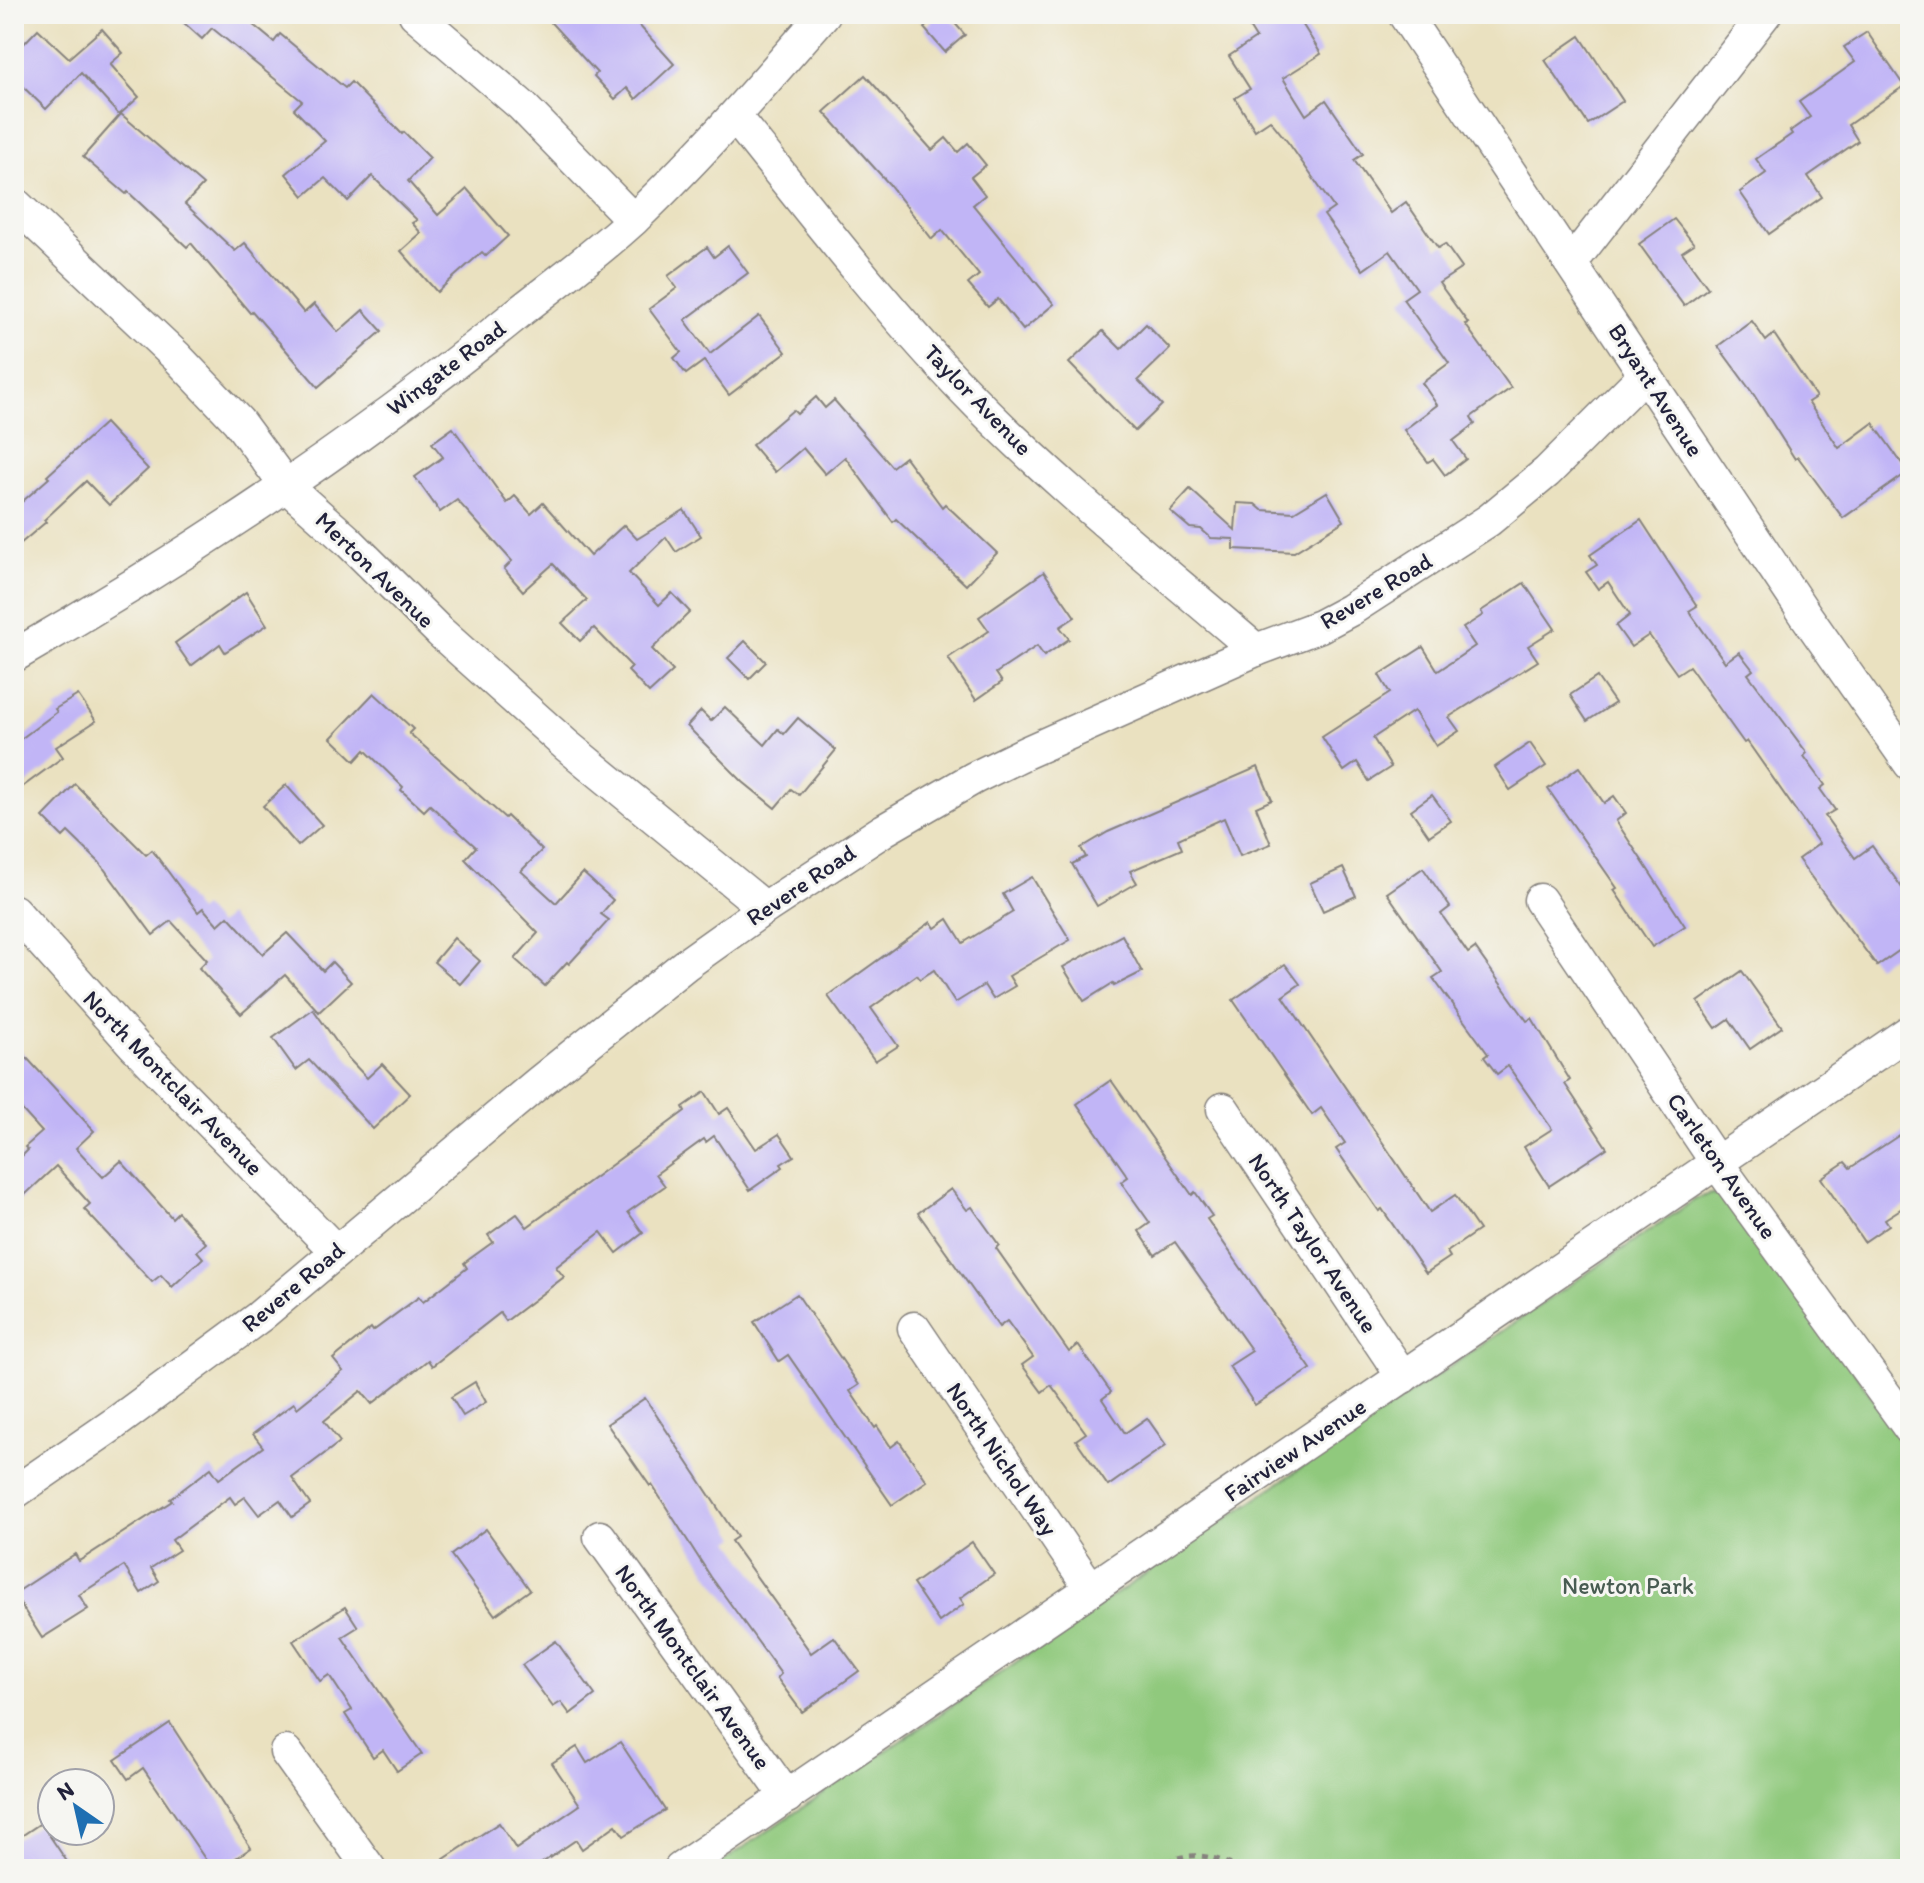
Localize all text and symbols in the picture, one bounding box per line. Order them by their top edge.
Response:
street label: Wingate Road [380,313,511,422]
street label: Bryant Avenue [1603,318,1710,462]
street label: Taylor Avenue [918,338,1039,461]
street label: Merton Avenue [309,505,441,634]
street label: Revere Road [1314,546,1437,635]
street label: Revere Road [740,837,861,932]
street label: North Montclair Avenue [77,984,269,1181]
street label: Carleton Avenue [1661,1087,1784,1244]
street label: North Taylor Avenue [1242,1147,1384,1338]
street label: Revere Road [235,1235,350,1338]
street label: North Nichol Way [940,1377,1064,1541]
street label: Fairview Avenue [1218,1391,1371,1508]
street label: North Montclair Avenue [609,1558,778,1775]
park label: Newton Park [1562,1571,1694,1600]
north arrow [36,1767,116,1847]
text: N [51,1775,79,1806]

